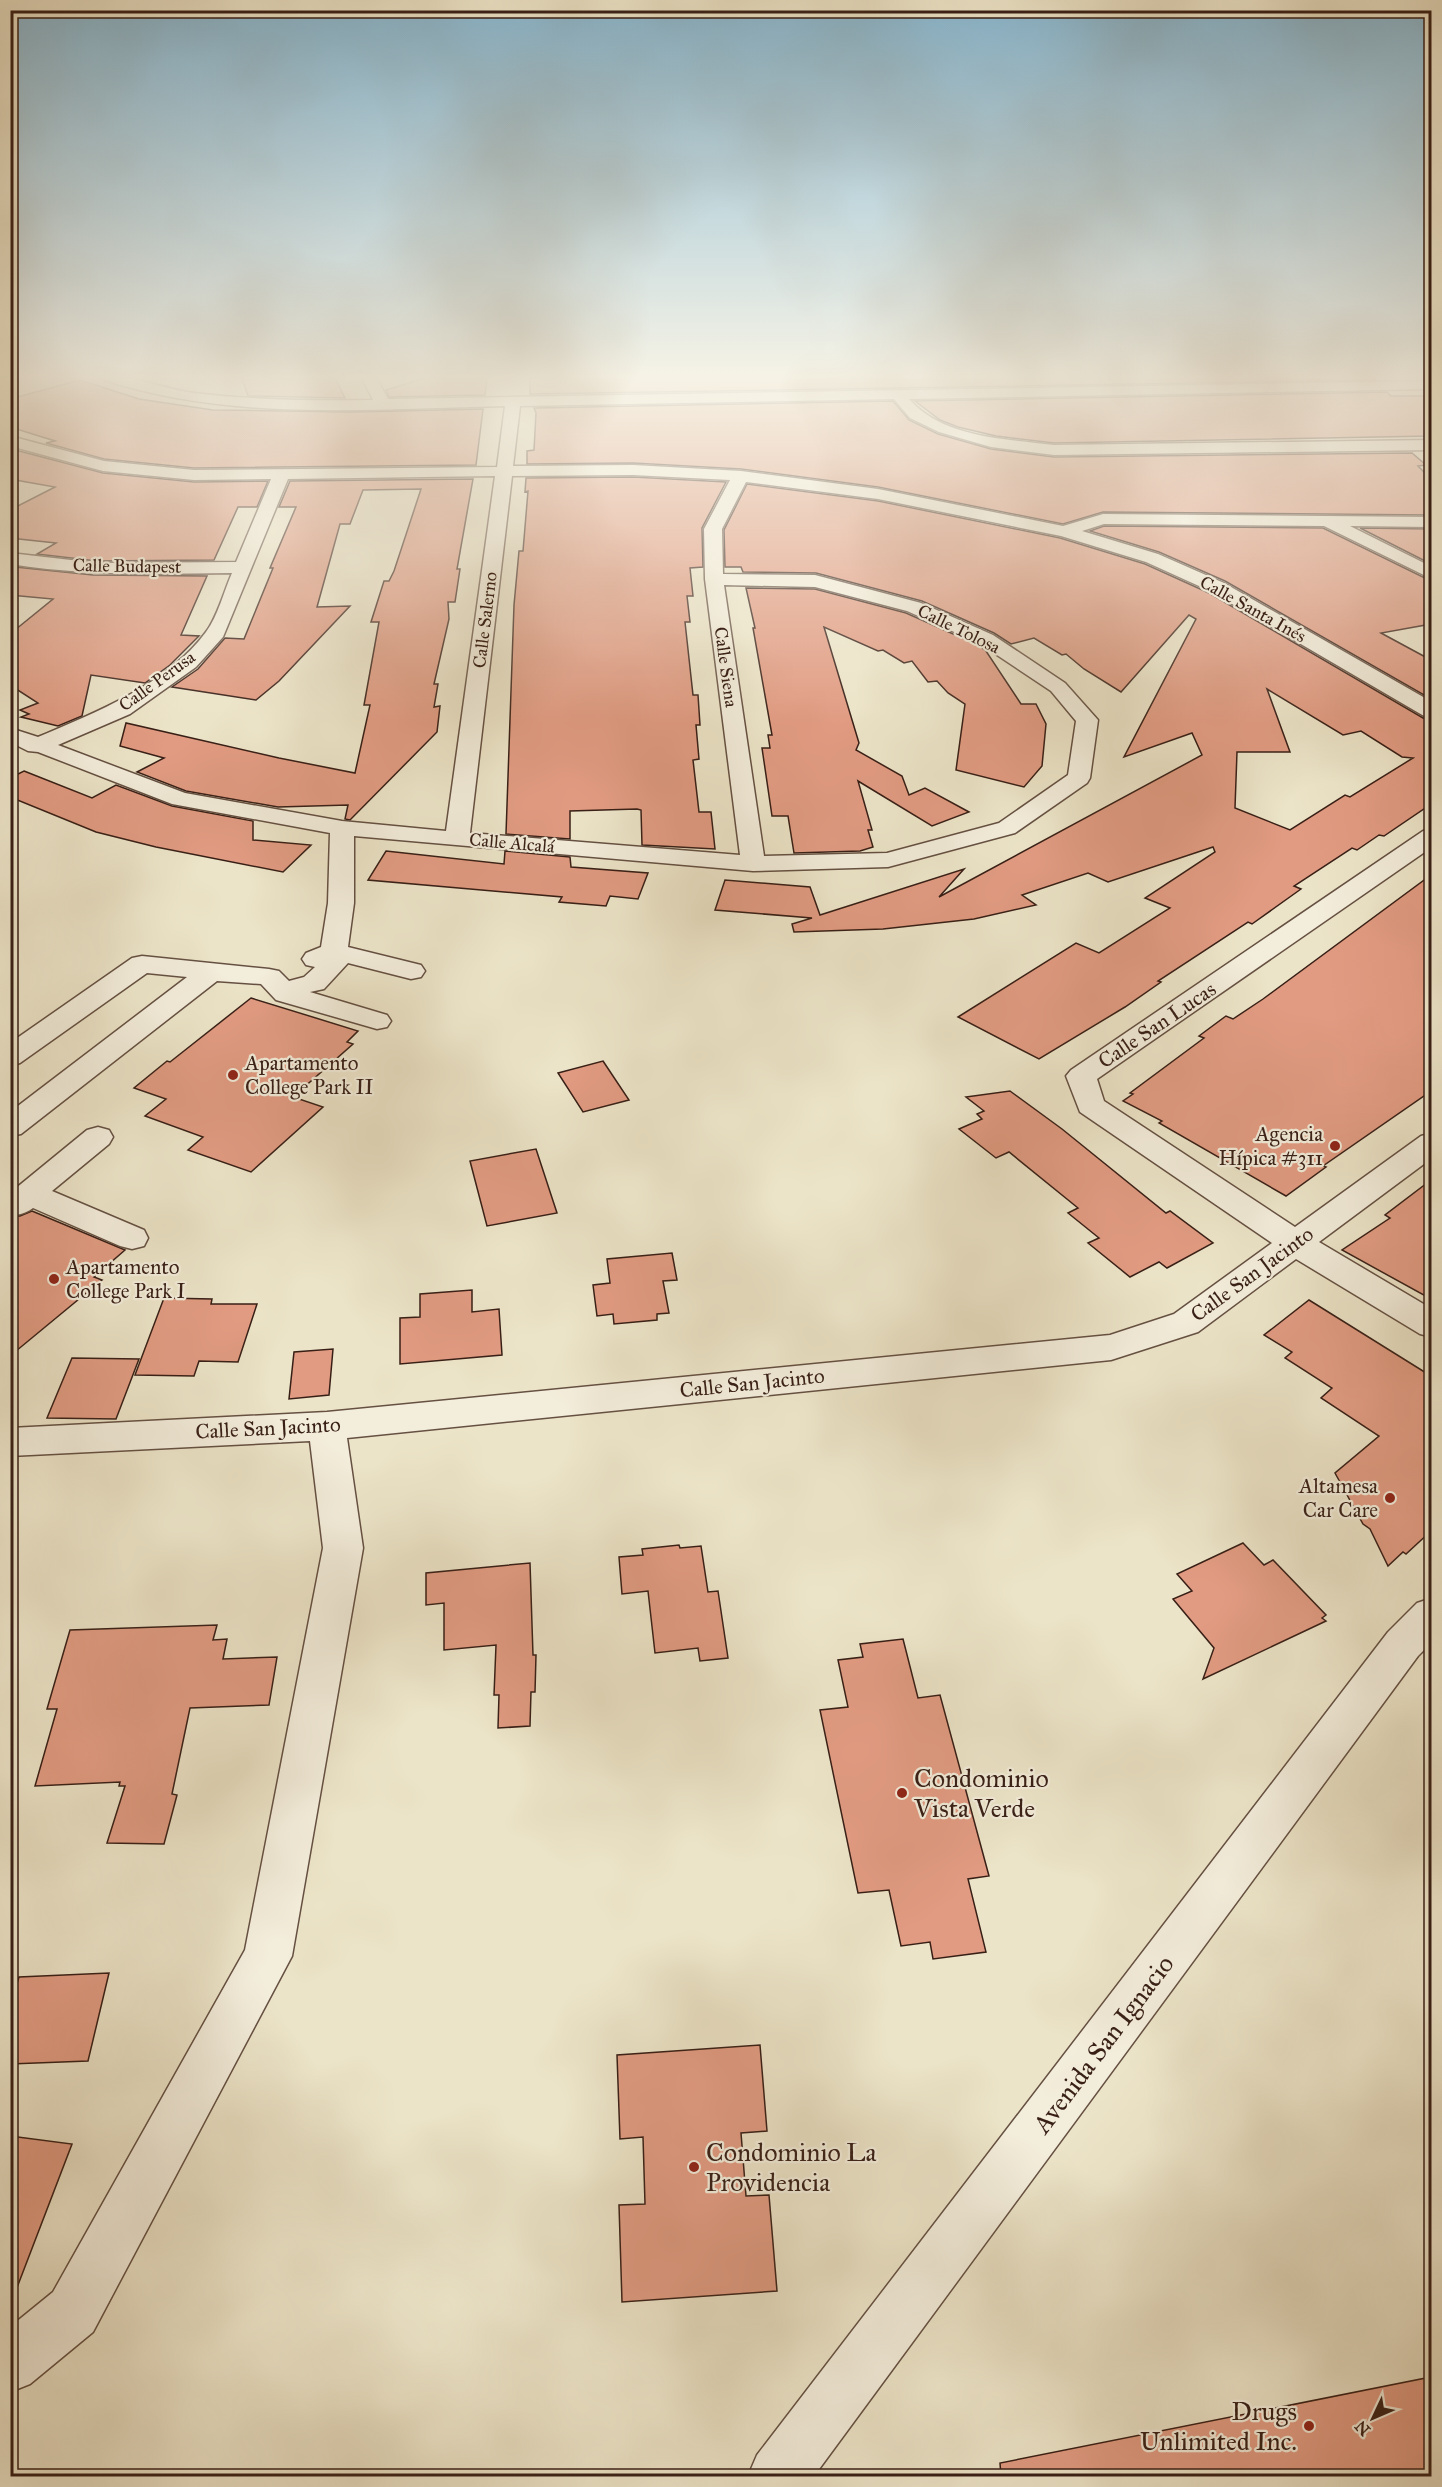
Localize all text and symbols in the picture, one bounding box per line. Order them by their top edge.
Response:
street label: Calle Budapest [73,554,182,578]
street label: Calle Salerno [468,571,502,669]
street label: Calle Santa Inés [1196,571,1310,647]
street label: Calle Tolosa [914,600,1004,659]
street label: Calle Siena [709,625,743,709]
street label: Calle Perusa [115,646,200,716]
street label: Calle Alcalá [468,828,556,858]
street label: Calle San Lucas [1093,976,1221,1074]
place label: Apartamento College Park II [244,1050,374,1100]
marker: Apartamento College Park II [226,1068,240,1082]
place label: Agencia Hípica #311 [1218,1121,1323,1171]
marker: Agencia Hípica #311 [1328,1139,1342,1153]
street label: Calle San Jacinto [1185,1221,1319,1327]
place label: Apartamento College Park I [65,1254,186,1304]
marker: Apartamento College Park I [47,1272,61,1286]
street label: Calle San Jacinto [678,1362,826,1404]
street label: Calle San Jacinto [195,1411,342,1445]
place label: Altamesa Car Care [1298,1473,1378,1523]
marker: Altamesa Car Care [1383,1491,1397,1505]
place label: Condominio Vista Verde [913,1762,1049,1824]
marker: Condominio Vista Verde [895,1786,909,1800]
street label: Avenida San Ignacio [1025,1948,1181,2140]
place label: Condominio La Providencia [706,2136,877,2198]
marker: Condominio La Providencia [687,2160,701,2174]
north arrow [1343,2388,1403,2448]
place label: Drugs Unlimited Inc. [1140,2395,1297,2457]
text: N [1351,2416,1374,2440]
marker: Drugs Unlimited Inc. [1302,2419,1316,2433]

